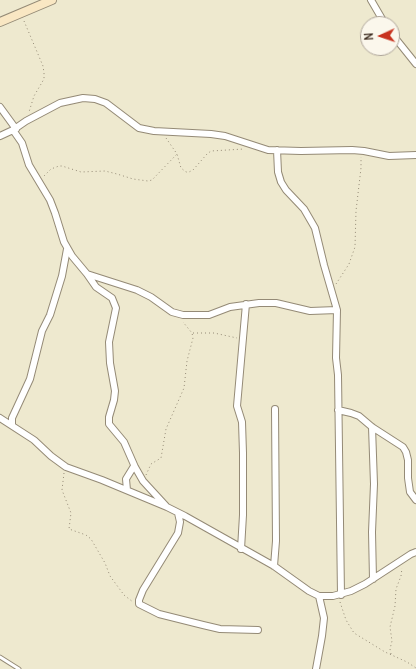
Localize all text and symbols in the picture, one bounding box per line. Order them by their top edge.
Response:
north arrow [360,16,400,56]
text: N [362,32,376,41]

